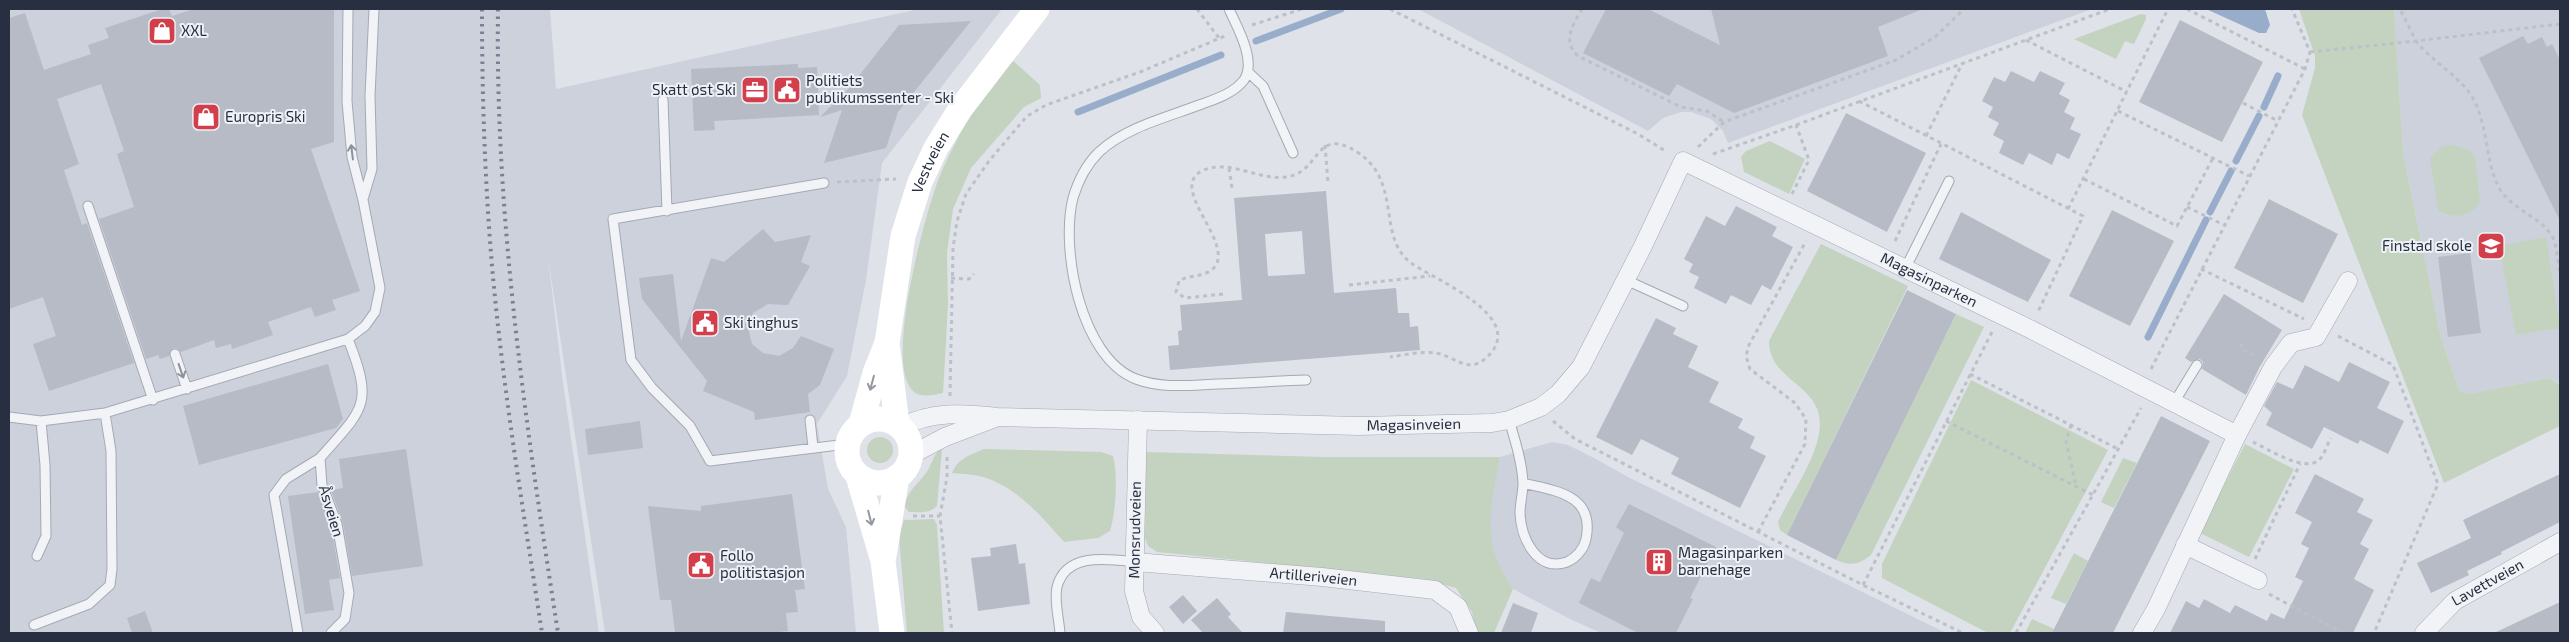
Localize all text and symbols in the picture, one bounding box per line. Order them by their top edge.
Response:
shop icon: XXL [147,16,177,46]
place label: XXL [181,21,207,39]
place label: Politiets publikumssenter - Ski [806,71,954,106]
office icon: Skatt øst Ski [740,75,770,105]
public building icon: Politiets publikumssenter - Ski [772,75,802,105]
place label: Skatt øst Ski [652,80,736,98]
shop icon: Europris Ski [191,102,221,132]
place label: Europris Ski [225,107,305,125]
street label: Vestveien [907,128,952,195]
one-way arrow [347,145,357,161]
school or university icon: Finstad skole [2476,231,2506,261]
place label: Finstad skole [2382,236,2472,254]
street label: Magasinparken [1878,248,1981,310]
public building icon: Ski tinghus [690,308,720,338]
place label: Ski tinghus [724,313,798,331]
one-way arrow [177,363,186,379]
one-way arrow [867,375,877,391]
street label: Magasinveien [1366,414,1461,434]
street label: Monsrudveien [1124,481,1144,579]
street label: Åsveien [316,483,348,539]
one-way arrow [866,510,875,526]
place label: Magasinparken barnehage [1678,543,1783,578]
place label: Follo politistasjon [720,546,805,582]
building icon: Magasinparken barnehage [1644,547,1674,577]
public building icon: Follo politistasjon [686,550,716,580]
street label: Lavettveien [2448,554,2526,609]
street label: Artilleriveien [1269,563,1358,589]

